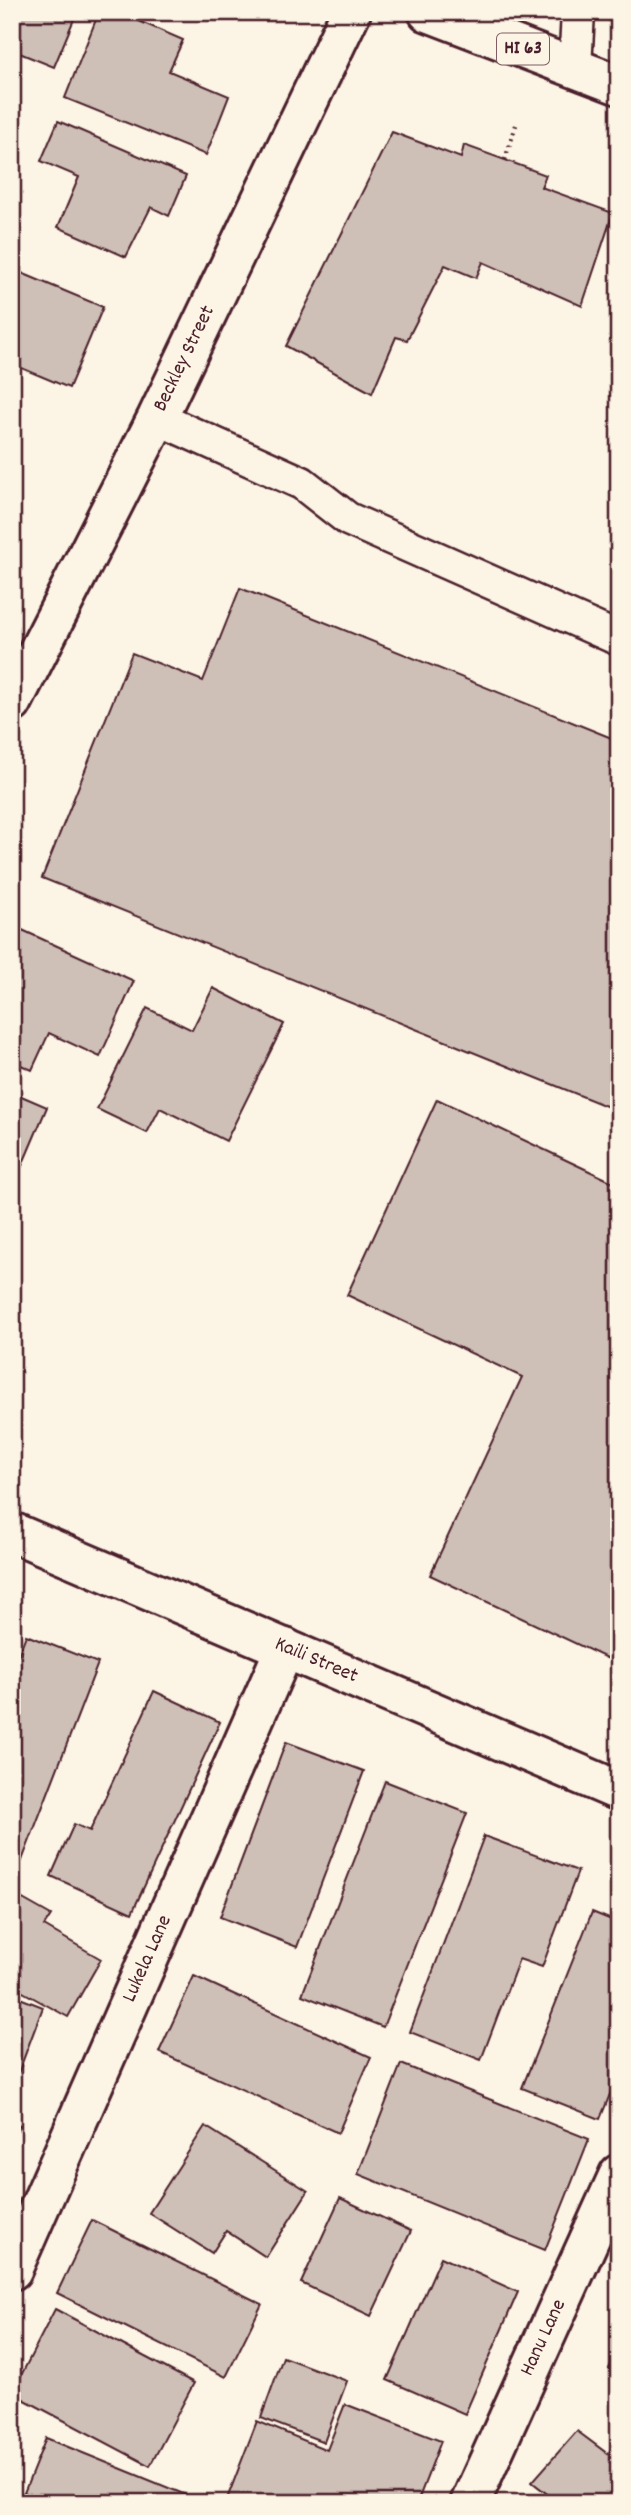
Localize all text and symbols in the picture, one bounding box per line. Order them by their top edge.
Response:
road number: HI 63 [497,34,549,64]
street label: Beckley Street [146,301,224,417]
street label: Kaili Street [270,1630,363,1692]
street label: Lukela Lane [115,1911,181,2007]
street label: Hanu Lane [513,2295,575,2381]

